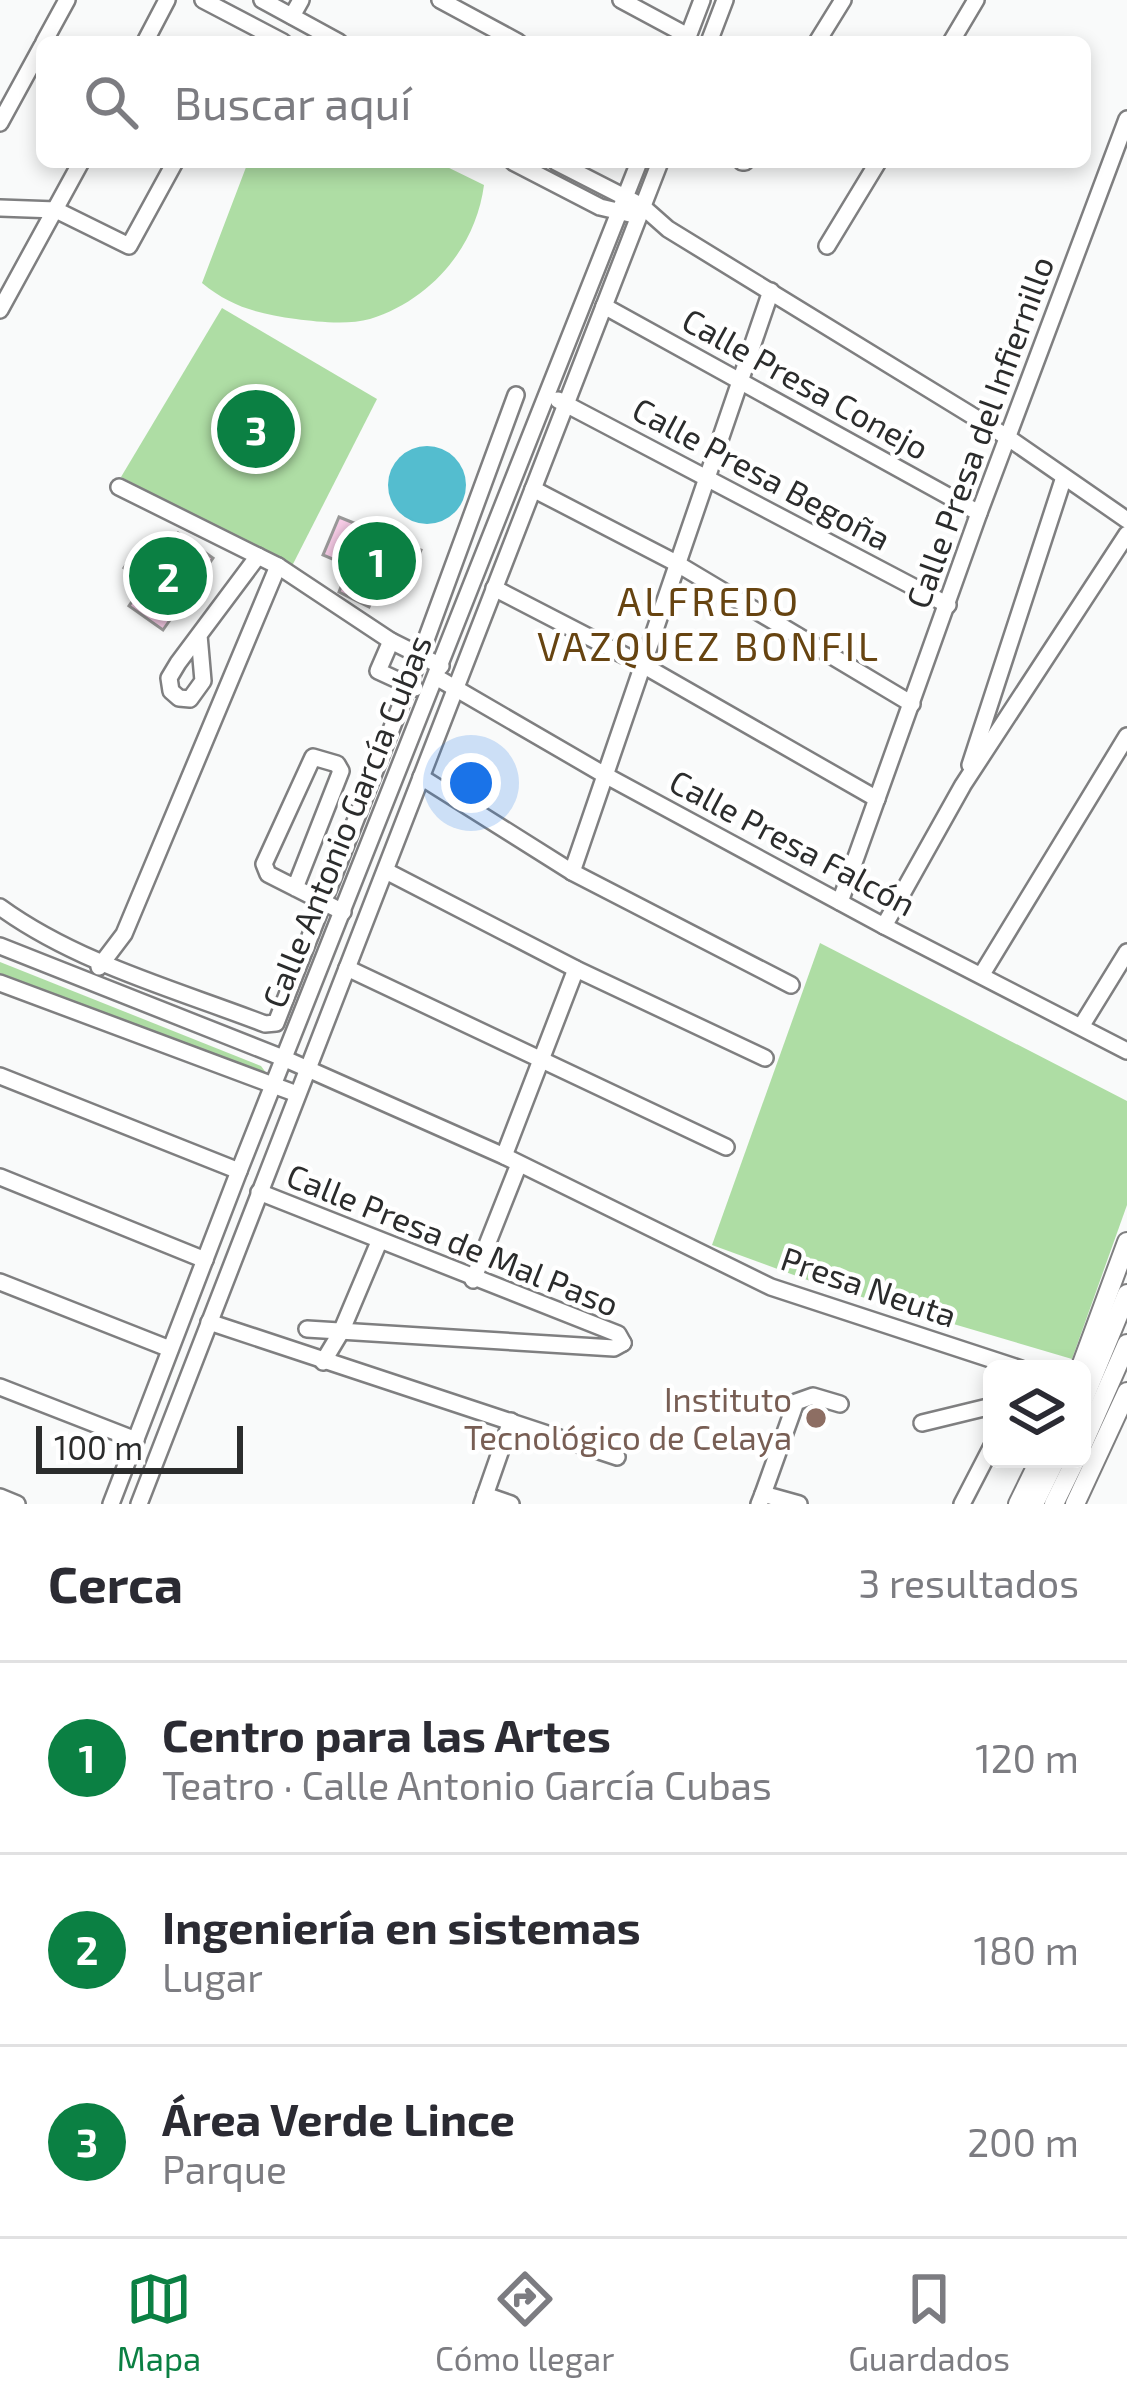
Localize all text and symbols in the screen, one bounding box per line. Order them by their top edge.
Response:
search box [36,36,1091,168]
icon: search [78,69,144,135]
text: Buscar aquí [174,75,411,129]
street label: Calle Presa del Infiernillo [897,251,1061,613]
street label: Calle Presa Conejo [676,299,936,467]
pin: 3 [217,384,295,474]
street label: Calle Presa Begoña [626,388,898,558]
pin: 1 [338,516,416,606]
pin: 2 [129,531,207,621]
district label: ALFREDO VAZQUEZ BONFIL [537,577,881,669]
street label: Calle Antonio García Cubas [253,629,439,1013]
your location [441,753,501,813]
street label: Calle Presa Falcón [663,760,923,924]
street label: Calle Presa de Mal Paso [281,1154,625,1324]
street label: Presa Neuta [776,1237,962,1335]
map controls [983,1360,1091,1468]
button: layers [983,1360,1091,1468]
place label: Instituto Tecnológico de Celaya [464,1379,792,1457]
marker: Instituto Tecnológico de Celaya [803,1405,829,1431]
scale bar [36,1420,243,1473]
text: 100 m [54,1427,143,1467]
text: Cerca [48,1552,183,1613]
text: 3 resultados [859,1559,1079,1606]
text: Centro para las Artes [162,1707,611,1761]
text: 1 [79,1734,95,1781]
text: 120 m [975,1734,1079,1781]
text: Teatro · Calle Antonio García Cubas [162,1761,772,1808]
text: Ingeniería en sistemas [162,1899,641,1953]
text: 2 [76,1926,98,1973]
text: 180 m [973,1926,1079,1973]
text: Lugar [162,1953,263,2000]
text: Área Verde Lince [162,2091,515,2145]
text: 3 [76,2118,98,2165]
text: 200 m [967,2118,1079,2165]
text: Parque [162,2145,287,2192]
tab: Mapa [117,2266,201,2378]
tab: Cómo llegar [435,2266,614,2378]
tab: Guardados [848,2266,1010,2378]

